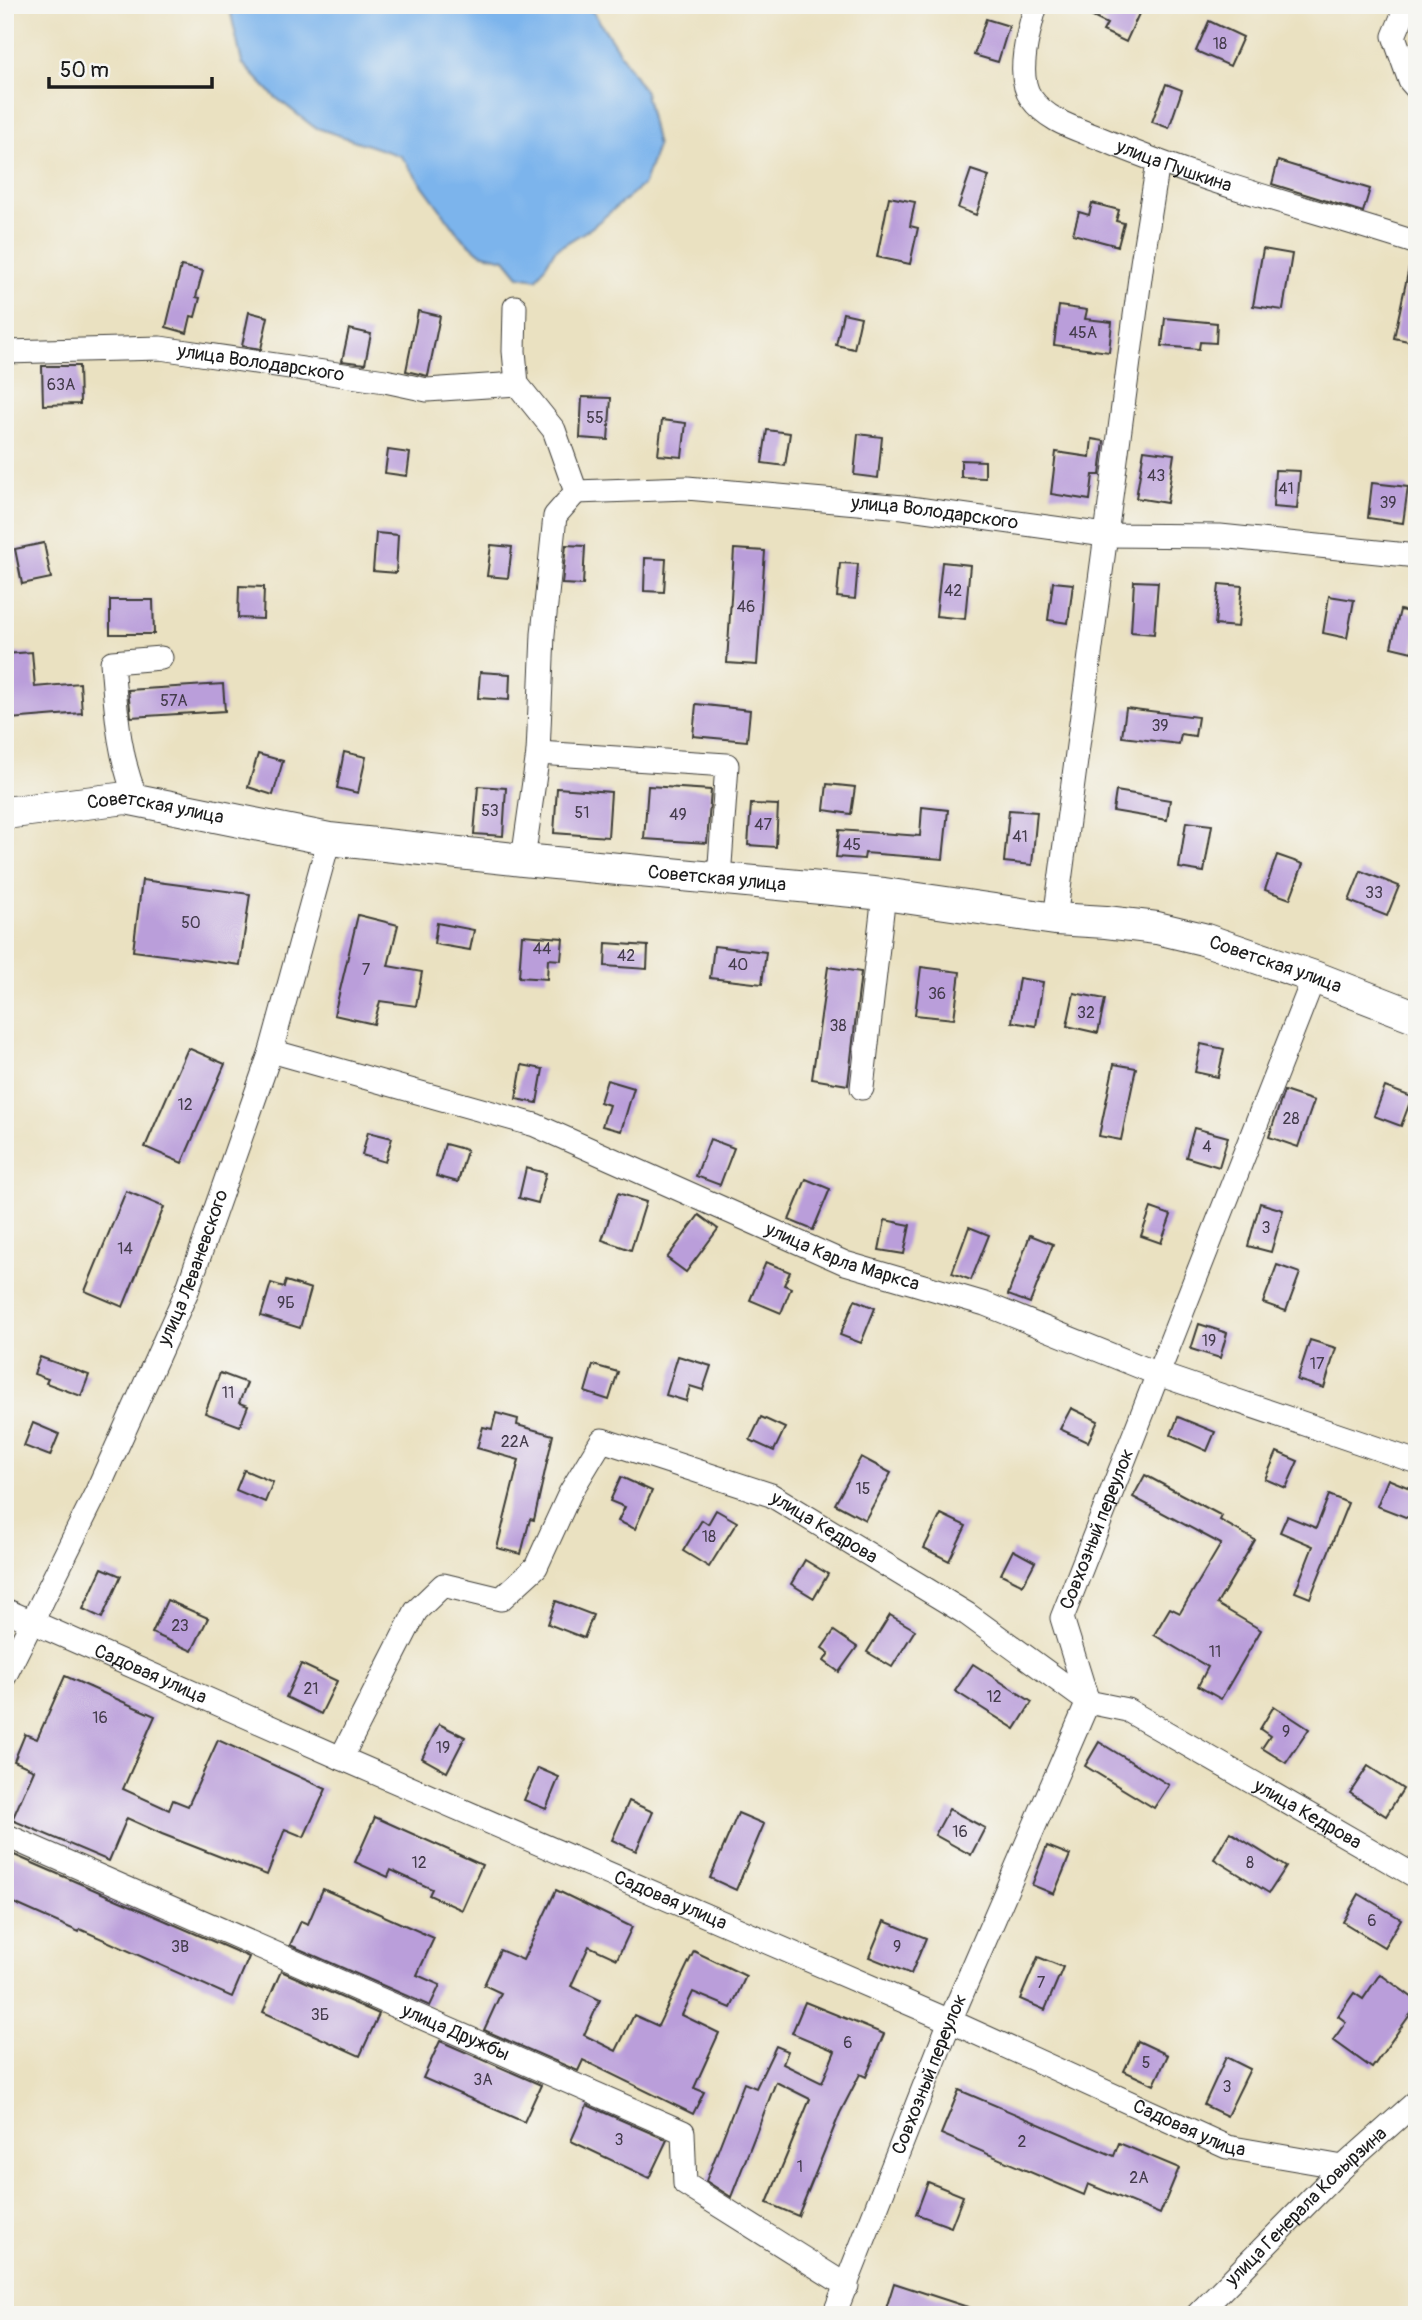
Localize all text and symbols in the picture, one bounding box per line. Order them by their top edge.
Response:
house number: 18 [1213,34,1227,54]
scale bar [49,46,212,90]
text: 50 m [60,57,109,84]
street label: улица Пушкина [1112,134,1235,198]
house number: 45А [1069,323,1097,343]
street label: улица Володарского [175,339,346,387]
house number: 63А [47,375,75,395]
house number: 55 [586,408,604,428]
house number: 43 [1147,466,1165,486]
house number: 41 [1278,479,1294,499]
street label: улица Володарского [849,490,1020,535]
house number: 39 [1379,493,1397,513]
house number: 42 [944,581,962,601]
house number: 46 [737,597,755,617]
house number: 57А [160,691,188,711]
house number: 39 [1151,716,1169,736]
street label: Советская улица [85,786,226,830]
house number: 53 [481,801,499,821]
house number: 51 [575,803,589,823]
house number: 49 [669,805,687,825]
house number: 47 [754,815,772,835]
house number: 41 [1012,827,1028,847]
house number: 45 [843,835,861,855]
street label: Советская улица [647,860,787,897]
house number: 33 [1365,883,1383,903]
house number: 50 [181,913,201,933]
street label: Советская улица [1206,930,1345,999]
house number: 44 [533,939,551,959]
house number: 42 [617,946,635,966]
house number: 40 [728,955,748,975]
house number: 7 [362,960,371,980]
house number: 36 [928,984,946,1004]
house number: 32 [1077,1003,1095,1023]
house number: 38 [830,1016,847,1036]
house number: 12 [177,1095,193,1115]
house number: 28 [1282,1109,1300,1129]
house number: 4 [1202,1137,1212,1157]
street label: улица Леваневского [152,1186,234,1350]
street label: улица Карла Маркса [761,1217,922,1296]
house number: 3 [1262,1218,1271,1238]
house number: 14 [117,1239,133,1259]
house number: 9Б [277,1293,295,1313]
house number: 19 [1202,1331,1216,1351]
house number: 17 [1310,1354,1325,1374]
house number: 11 [222,1383,234,1403]
house number: 22А [501,1432,529,1452]
street label: Совхозный переулок [1055,1445,1139,1613]
house number: 15 [856,1479,870,1499]
street label: улица Кедрова [766,1485,882,1569]
house number: 18 [702,1527,716,1547]
house number: 23 [171,1616,189,1636]
street label: Садовая улица [90,1639,211,1709]
house number: 11 [1209,1642,1221,1662]
house number: 21 [303,1679,319,1699]
house number: 12 [986,1687,1002,1707]
house number: 16 [92,1708,108,1728]
house number: 9 [1282,1722,1290,1742]
house number: 19 [436,1738,450,1758]
street label: улица Кедрова [1249,1773,1366,1855]
house number: 16 [952,1822,968,1842]
house number: 12 [411,1853,427,1873]
house number: 8 [1246,1853,1254,1873]
street label: Садовая улица [610,1865,731,1935]
house number: 6 [1367,1911,1377,1931]
house number: 3В [171,1937,189,1957]
house number: 9 [893,1937,901,1957]
house number: 7 [1037,1973,1046,1993]
street label: Совхозный переулок [887,1990,972,2158]
street label: улица Дружбы [397,1998,513,2067]
house number: 3Б [311,2005,329,2025]
house number: 6 [843,2033,853,2053]
house number: 5 [1142,2053,1150,2073]
house number: 3А [473,2070,493,2090]
house number: 3 [1223,2077,1232,2097]
street label: Садовая улица [1129,2094,1248,2162]
street label: улица Генерала Ковырзина [1220,2122,1392,2292]
house number: 3 [615,2130,624,2150]
house number: 2 [1018,2132,1027,2152]
house number: 1 [797,2157,803,2177]
house number: 2А [1129,2168,1149,2188]

